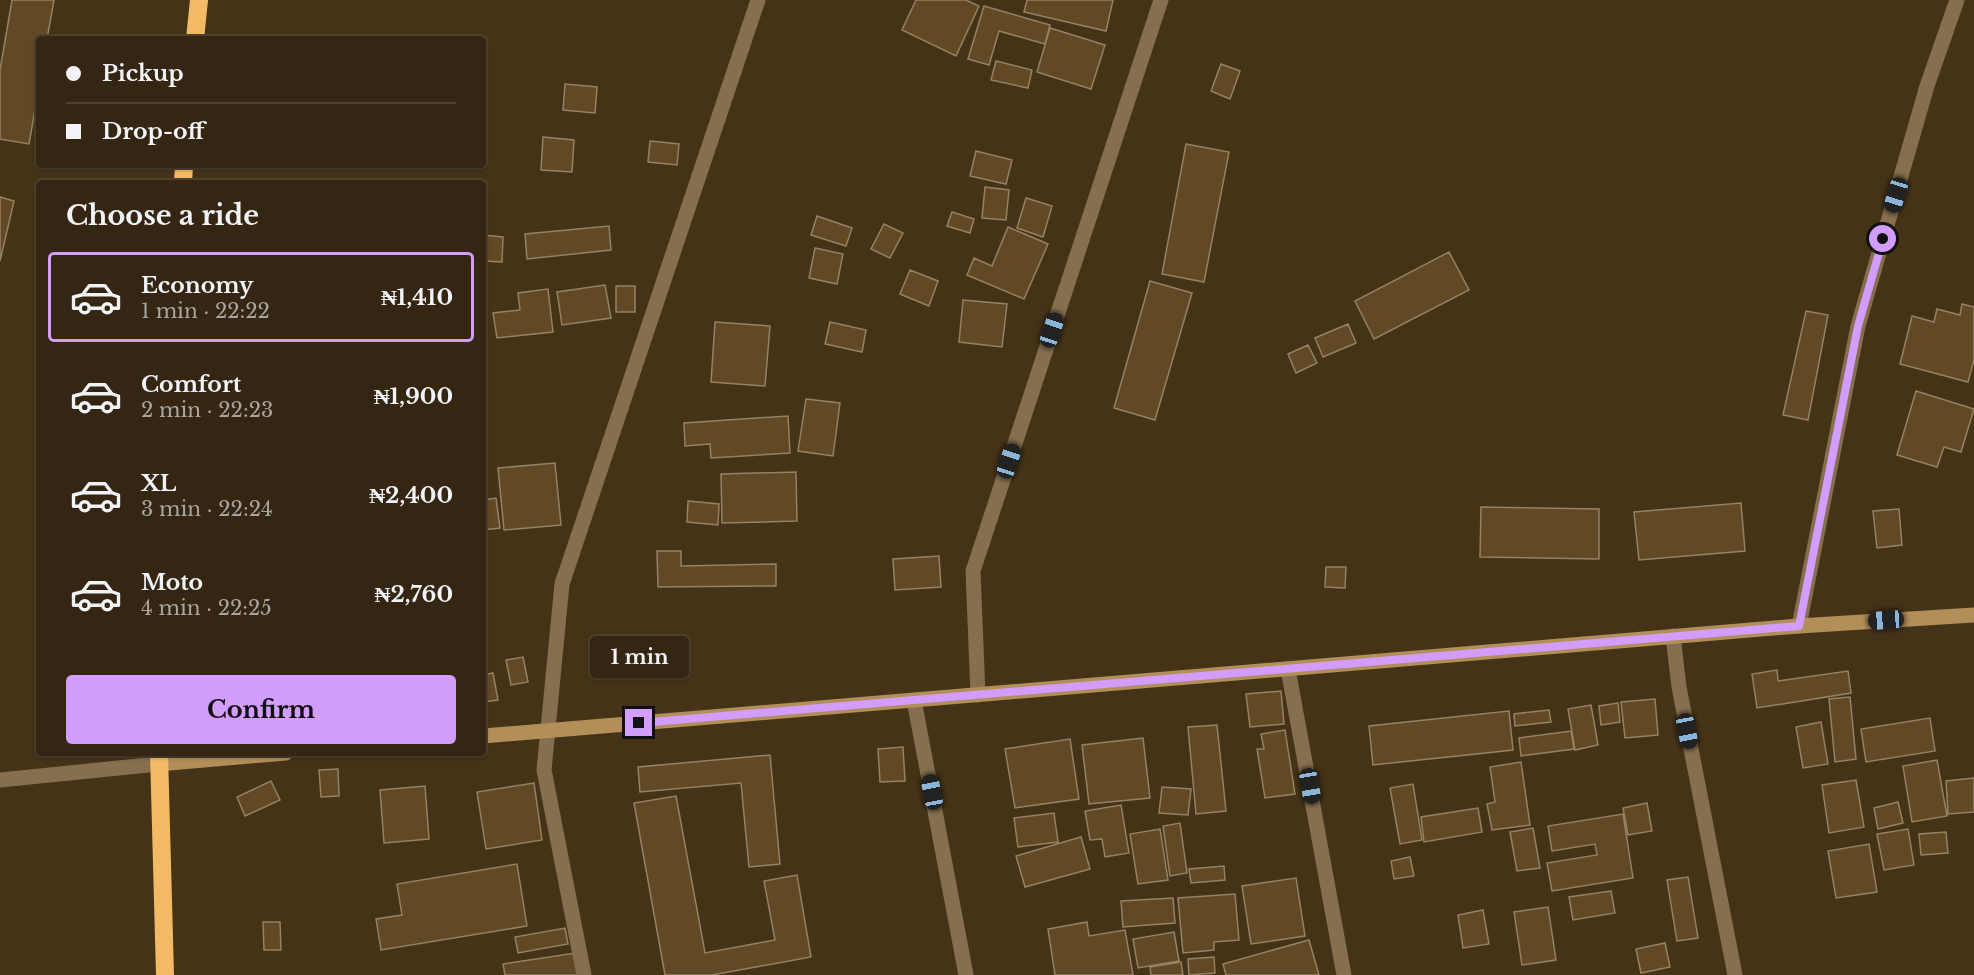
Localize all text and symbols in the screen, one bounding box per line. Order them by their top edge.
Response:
text: Pickup [102,60,184,87]
text: Drop-off [102,118,204,145]
car [1882,175,1910,215]
text: Choose a ride [66,199,259,232]
route start [1869,225,1896,252]
icon: car [69,270,123,324]
text: Economy [141,272,253,299]
text: ₦1,410 [381,284,453,311]
text: 1 min · 22:22 [141,299,270,323]
car [1038,310,1066,350]
icon: car [69,369,123,423]
text: Comfort [141,371,241,398]
text: ₦1,900 [374,383,453,410]
text: 2 min · 22:23 [141,398,273,422]
car [995,441,1023,481]
icon: car [69,468,123,522]
text: XL [141,470,176,497]
text: ₦2,400 [369,482,453,509]
text: 3 min · 22:24 [141,497,273,521]
icon: car [69,567,123,621]
text: Moto [141,569,203,596]
text: ₦2,760 [375,581,453,608]
text: 4 min · 22:25 [141,596,272,620]
car [1867,610,1905,630]
callout: 1 min [590,636,688,678]
text: 1 min [611,645,668,669]
button: Confirm [66,675,456,744]
route end [625,709,652,736]
car [1675,712,1699,750]
car [1298,767,1322,805]
car [920,773,944,811]

